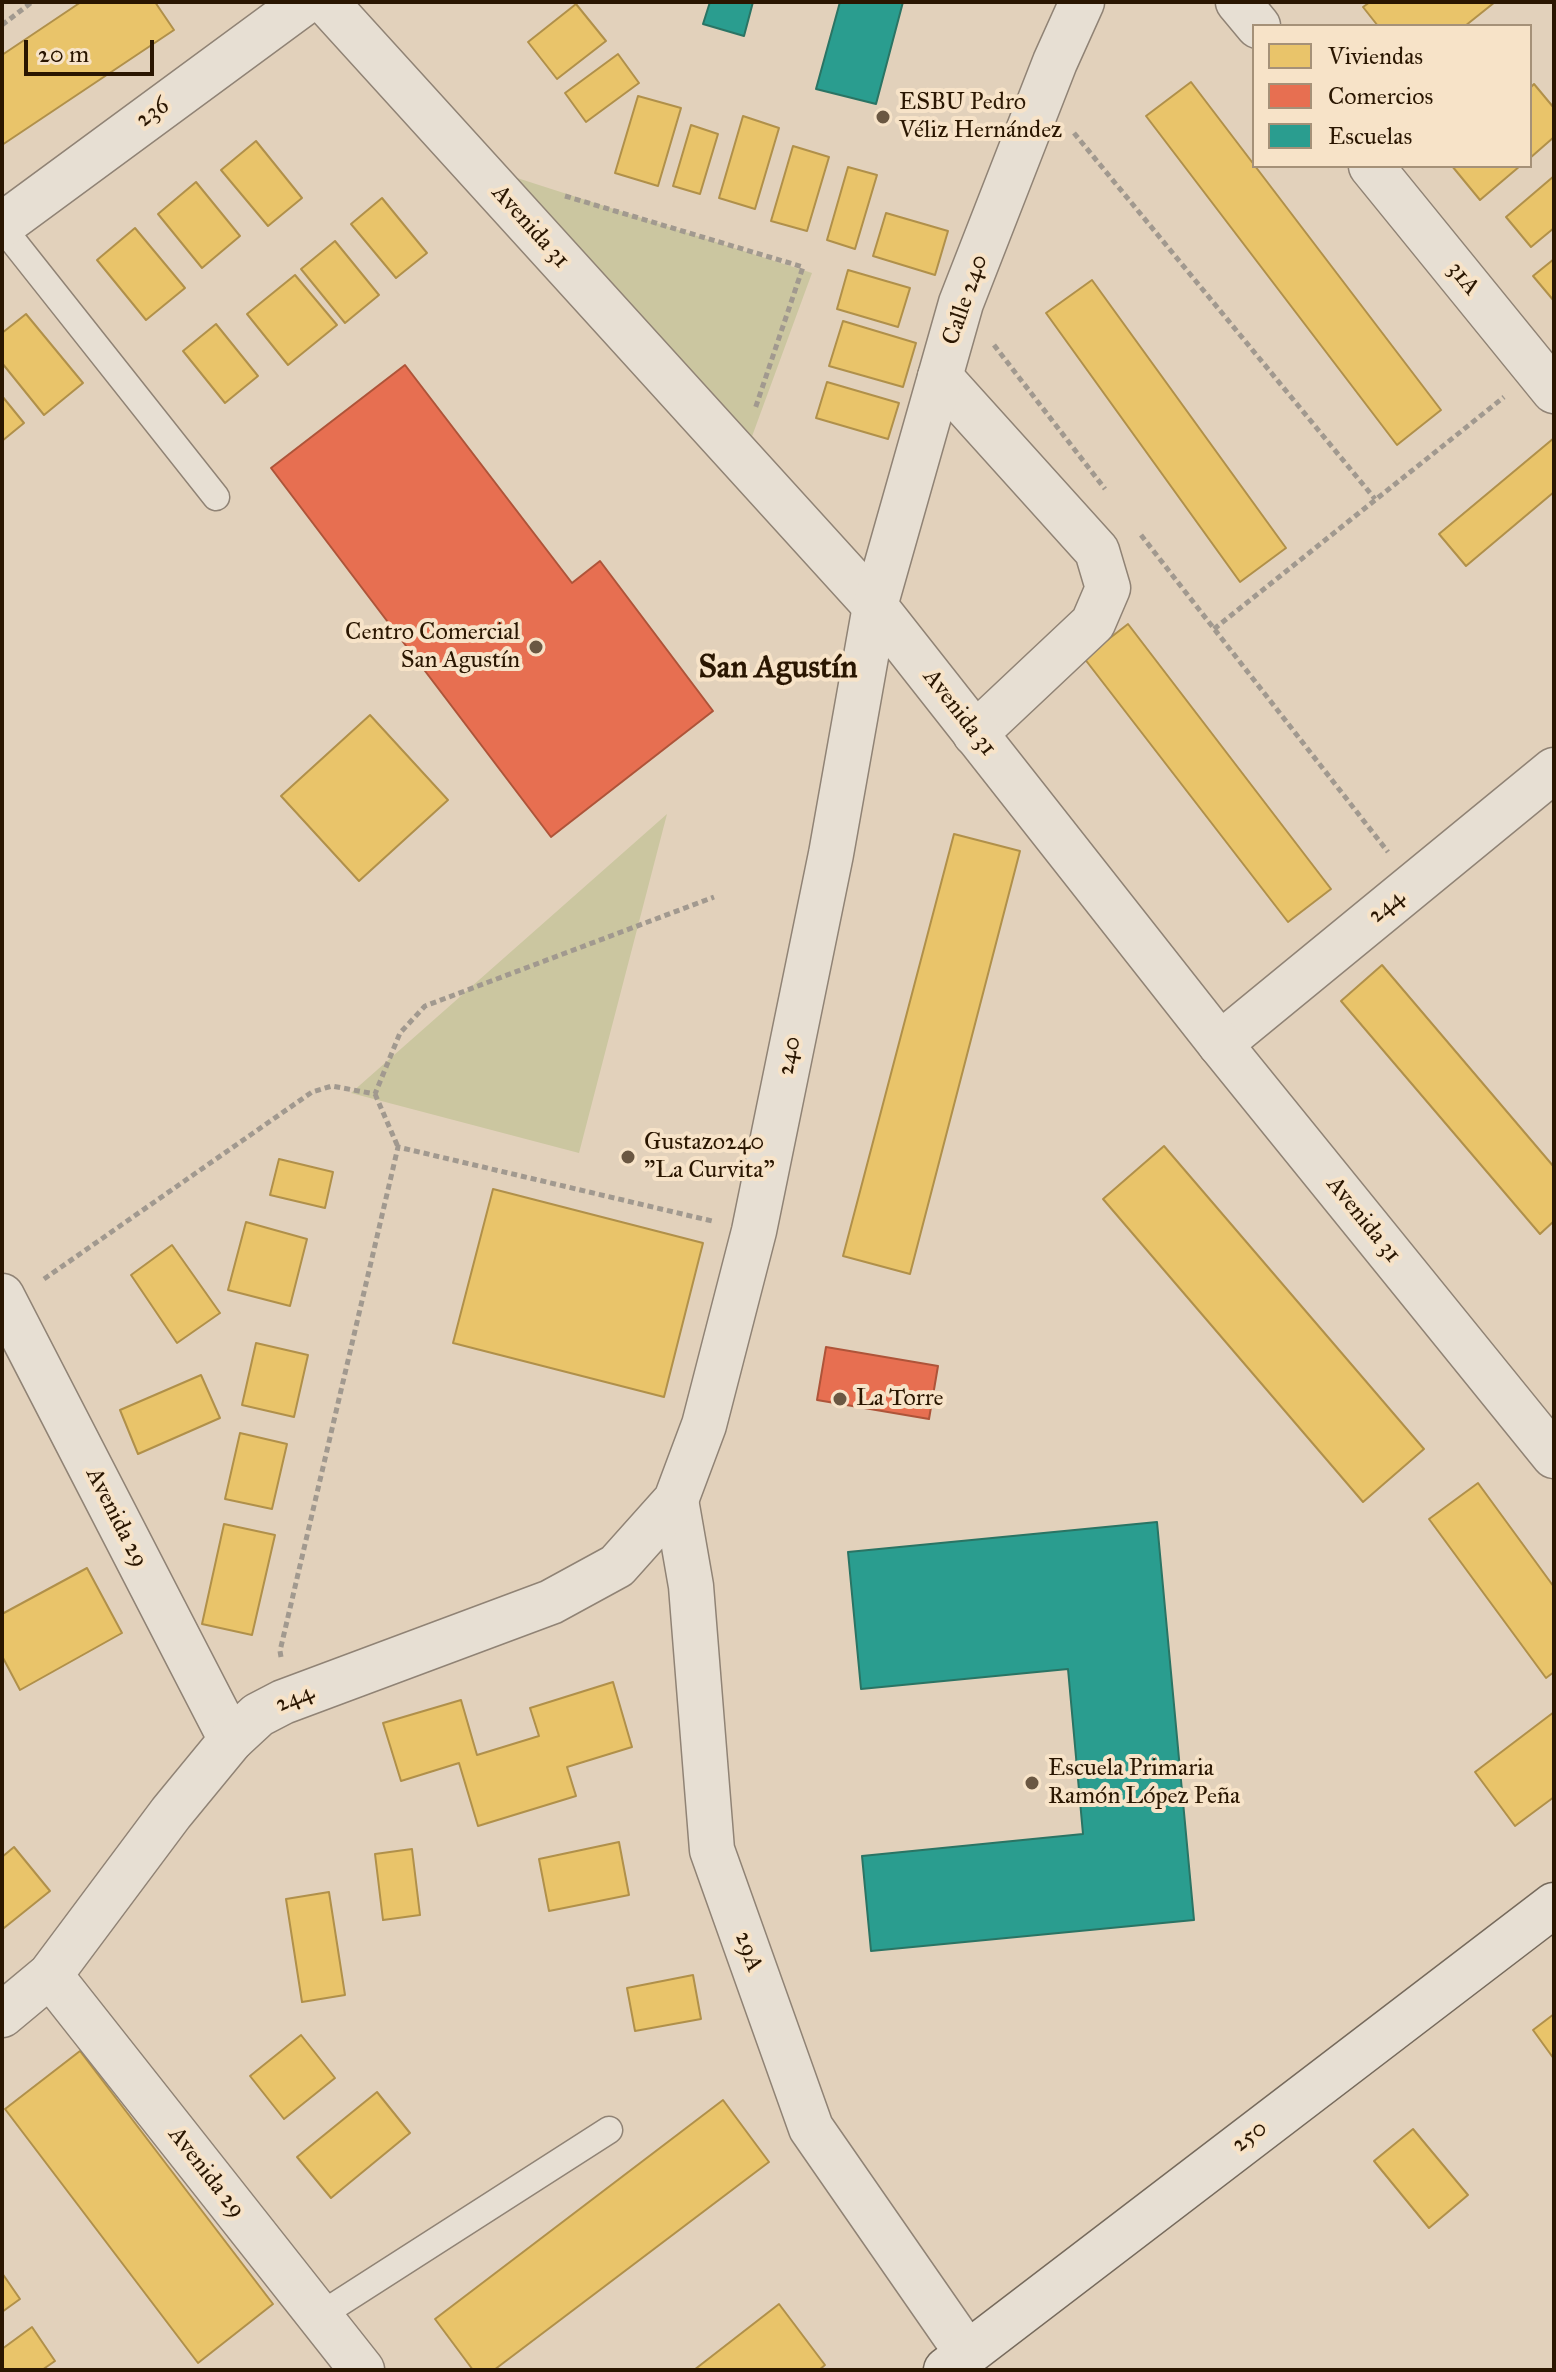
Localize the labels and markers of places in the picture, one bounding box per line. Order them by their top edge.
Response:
place label: ESBU Pedro Véliz Hernández [899,89,1062,145]
marker: ESBU Pedro Véliz Hernández [874,108,892,126]
place label: Centro Comercial San Agustín [345,619,520,675]
marker: Centro Comercial San Agustín [527,638,545,656]
place label: Gustazo240 "La Curvita" [644,1129,775,1185]
marker: Gustazo240 "La Curvita" [619,1148,637,1166]
place label: La Torre [856,1385,944,1413]
marker: La Torre [831,1390,849,1408]
place label: Escuela Primaria Ramón López Peña [1048,1755,1240,1811]
marker: Escuela Primaria Ramón López Peña [1023,1774,1041,1792]

